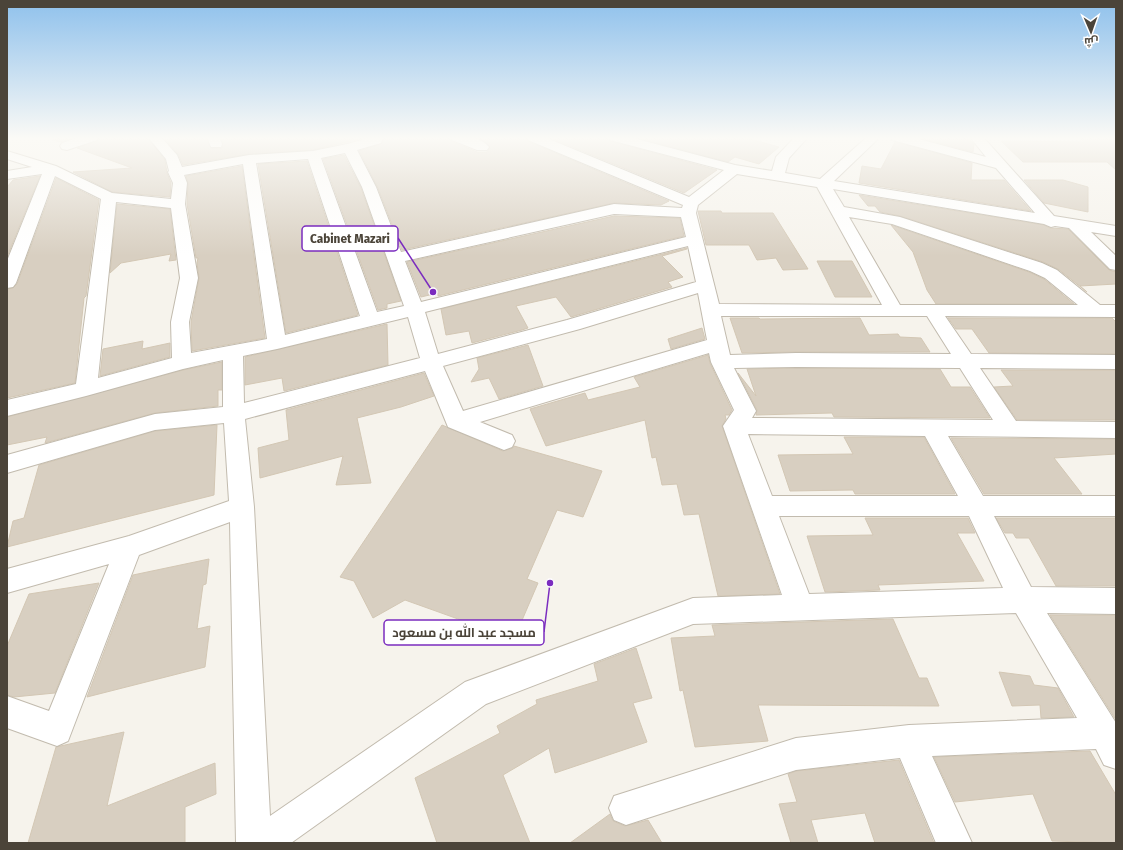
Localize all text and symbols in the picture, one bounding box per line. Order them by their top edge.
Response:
north arrow [1071,12,1111,52]
text: ش [1084,35,1099,48]
callout: Cabinet Mazari [302,226,398,251]
text: Cabinet Mazari [310,231,390,246]
callout: مسجد عبد الله بن مسعود [384,620,544,645]
text: مسجد عبد الله بن مسعود [392,623,536,641]

